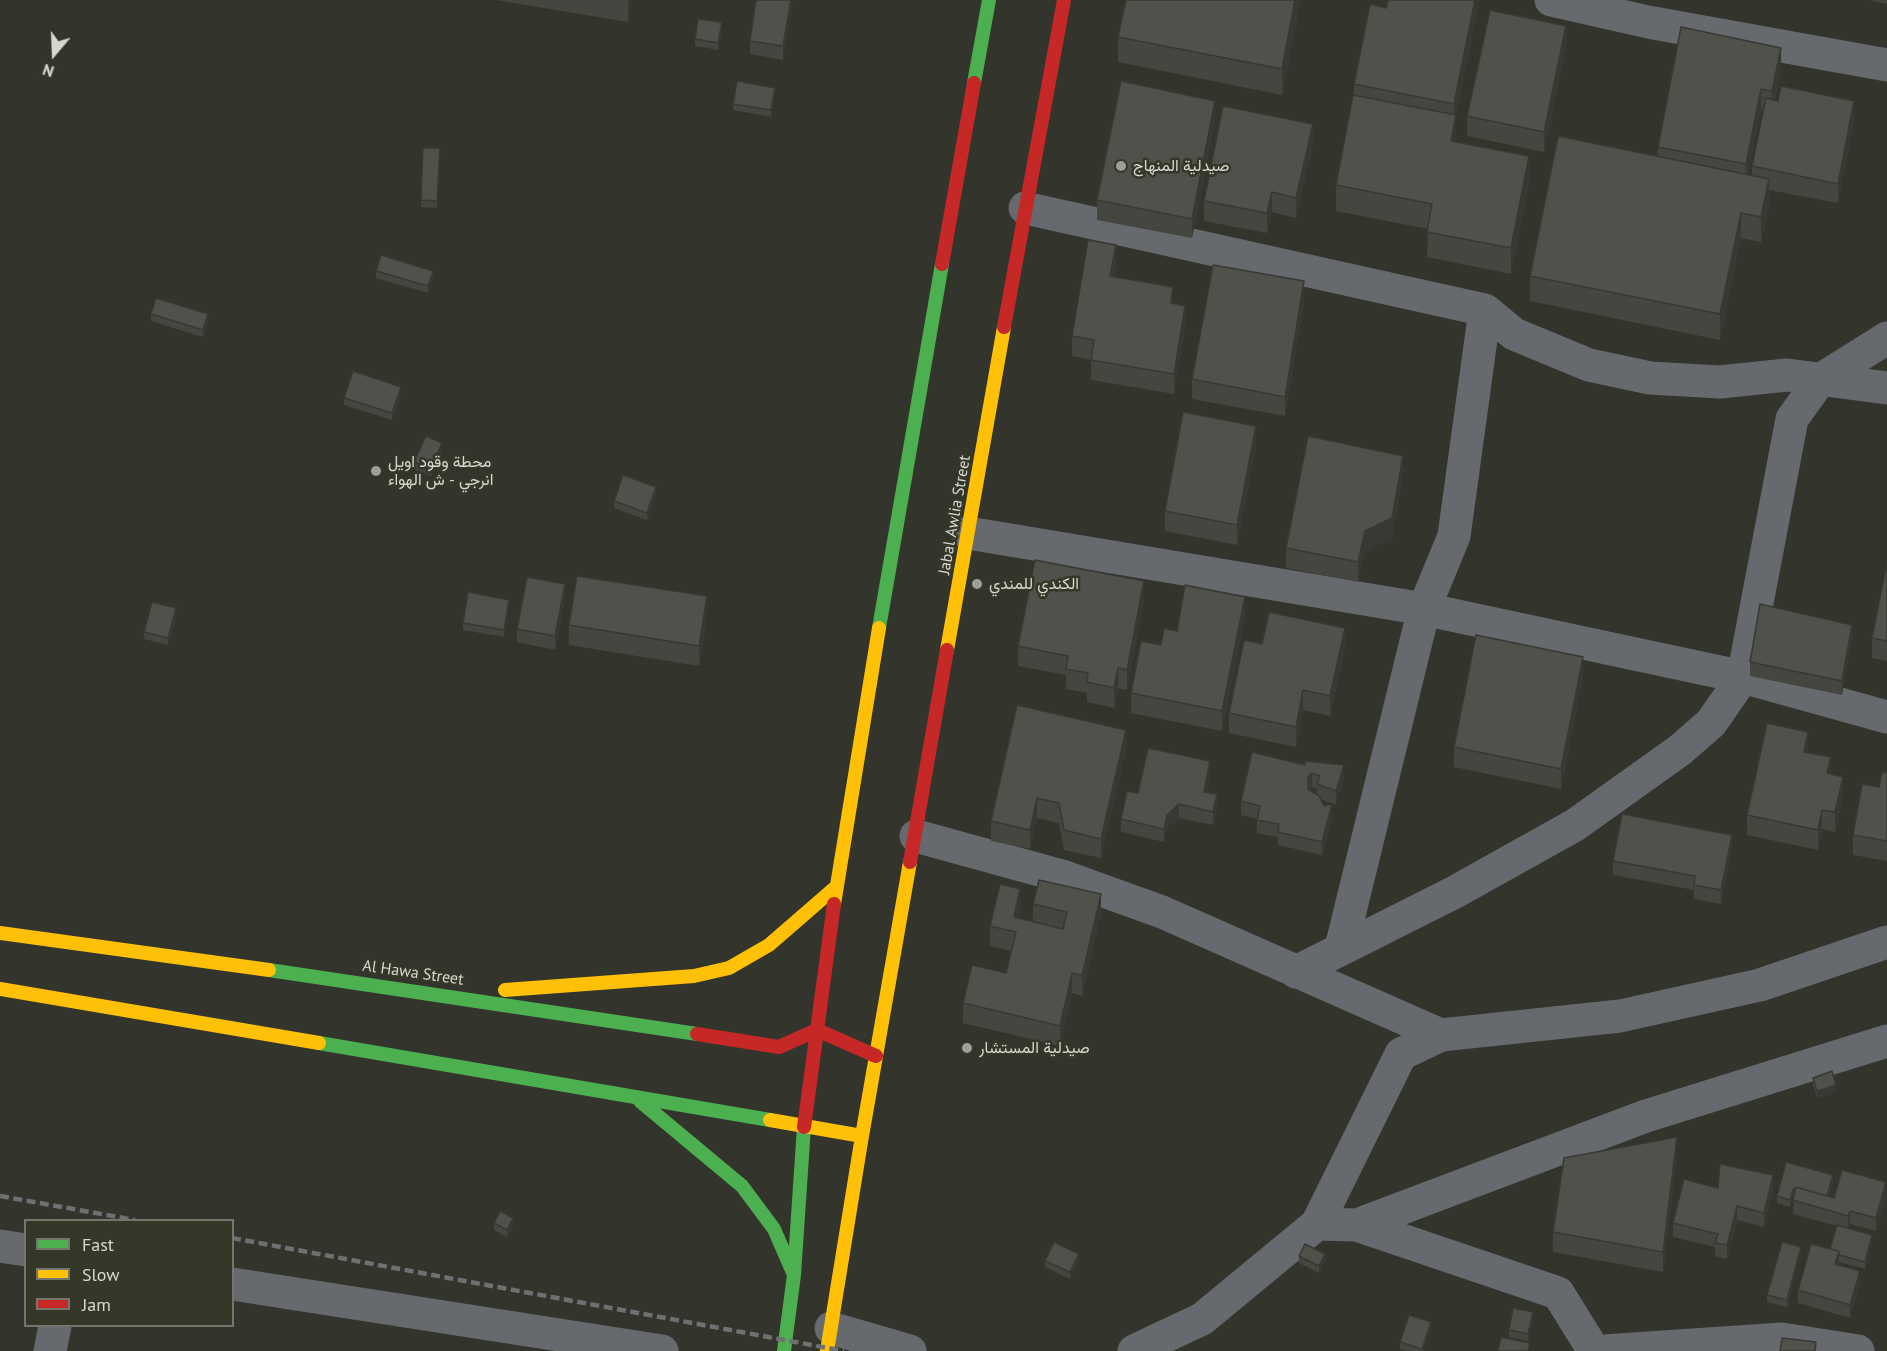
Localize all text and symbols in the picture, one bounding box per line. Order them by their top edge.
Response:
north arrow [24,24,84,84]
text: N [40,60,56,82]
place label: صيدلية المنهاج [1133,156,1229,176]
marker: صيدلية المنهاج [1114,159,1128,173]
place label: محطة وقود اويل انرجي - ش الهواء [388,452,493,490]
street label: Jabal Awlia Street [935,454,975,576]
marker: محطة وقود اويل انرجي - ش الهواء [369,464,383,478]
place label: الكندي للمندي [989,574,1079,594]
marker: الكندي للمندي [970,577,984,591]
street label: Al Hawa Street [361,956,465,990]
place label: صيدلية المستشار [979,1038,1090,1058]
marker: صيدلية المستشار [960,1041,974,1055]
legend [24,1219,234,1327]
text: Fast [82,1233,114,1256]
text: Slow [82,1263,120,1286]
text: Jam [82,1293,111,1316]

